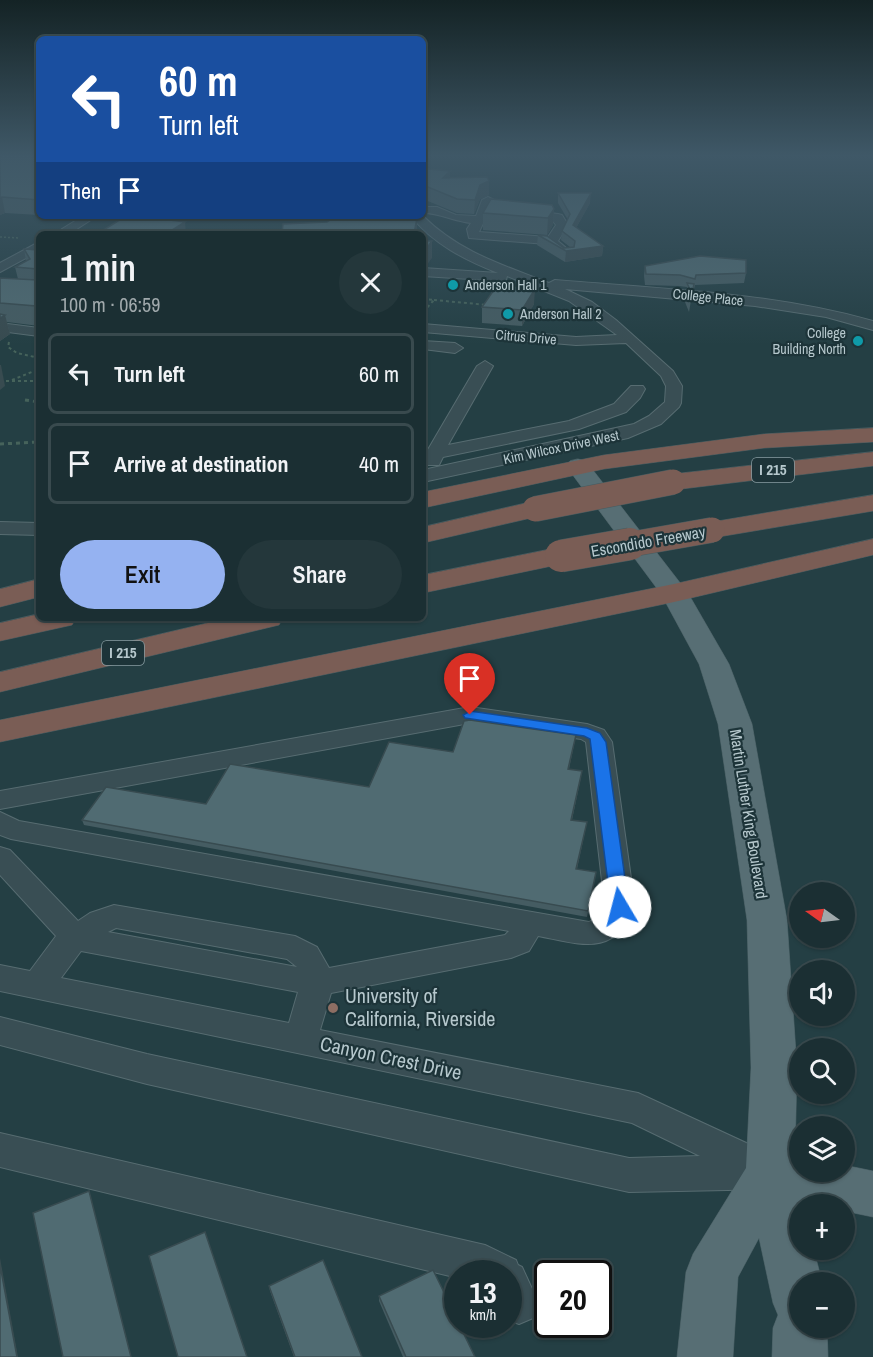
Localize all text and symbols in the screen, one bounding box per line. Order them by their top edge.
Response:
text: 60 m [159,53,238,109]
icon: left [60,60,138,138]
text: Turn left [159,107,238,143]
icon: arrive [113,174,146,207]
text: Then [60,176,101,206]
text: 1 min [60,244,136,292]
button: close [339,251,402,314]
place label: Anderson Hall 1 [464,276,547,294]
marker: Anderson Hall 1 [446,278,460,292]
street label: College Place [672,284,744,310]
text: 100 m · 06:59 [60,291,160,318]
place label: Anderson Hall 2 [519,305,602,323]
marker: Anderson Hall 2 [501,307,515,321]
place label: College Building North [773,324,846,358]
street label: Citrus Drive [495,325,557,349]
marker: College Building North [851,334,865,348]
icon: left [63,357,96,390]
text: Turn left [114,359,185,389]
text: 60 m [359,359,399,389]
street label: Kim Wilcox Drive West [502,426,620,468]
icon: arrive [63,447,96,480]
text: Arrive at destination [114,449,288,479]
text: 40 m [359,449,399,479]
road number: I 215 [752,458,794,482]
street label: Escondido Freeway [589,520,707,562]
button: Exit [60,540,225,609]
button: Share [237,540,402,609]
road number: I 215 [102,641,144,665]
pin [444,653,495,715]
icon: arrive [453,662,486,695]
street label: Martin Luther King Boulevard [725,728,773,900]
position arrow [588,875,652,939]
north arrow [789,882,855,948]
map controls [789,882,855,1338]
button: sound [789,960,855,1026]
place label: University of California, Riverside [345,982,495,1032]
marker: University of California, Riverside [326,1001,340,1015]
street label: Canyon Crest Drive [318,1029,464,1086]
button: search [789,1038,855,1104]
button: layers [789,1116,855,1182]
button: + [789,1194,855,1260]
speed limit sign: 20 [534,1260,612,1338]
text: 13 [469,1272,497,1312]
button: − [789,1272,855,1338]
text: km/h [470,1304,496,1325]

